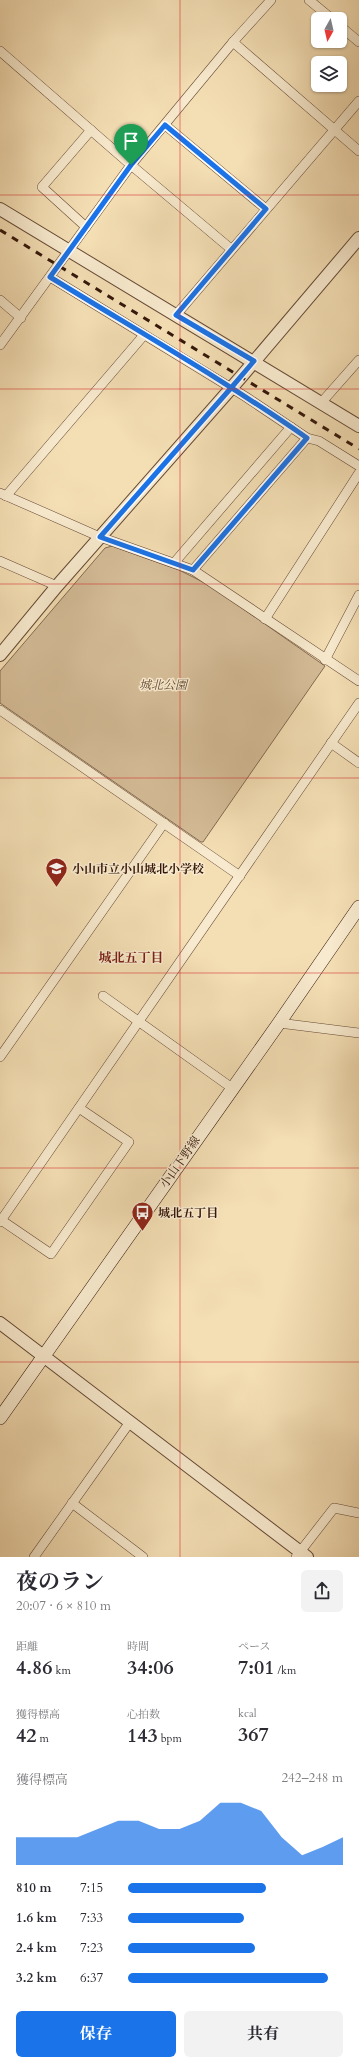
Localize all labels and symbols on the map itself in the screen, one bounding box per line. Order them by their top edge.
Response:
north arrow [311,12,347,48]
pin [114,124,148,165]
park label: 城北公園 [139,677,189,693]
school or university icon: 小山市立小山城北小学校 [43,856,69,889]
place label: 小山市立小山城北小学校 [72,861,204,877]
district label: 城北五丁目 [98,949,164,967]
street label: 小山下野線 [156,1133,204,1191]
bus stop icon: 城北五丁目 [130,1200,156,1233]
place label: 城北五丁目 [158,1205,218,1221]

